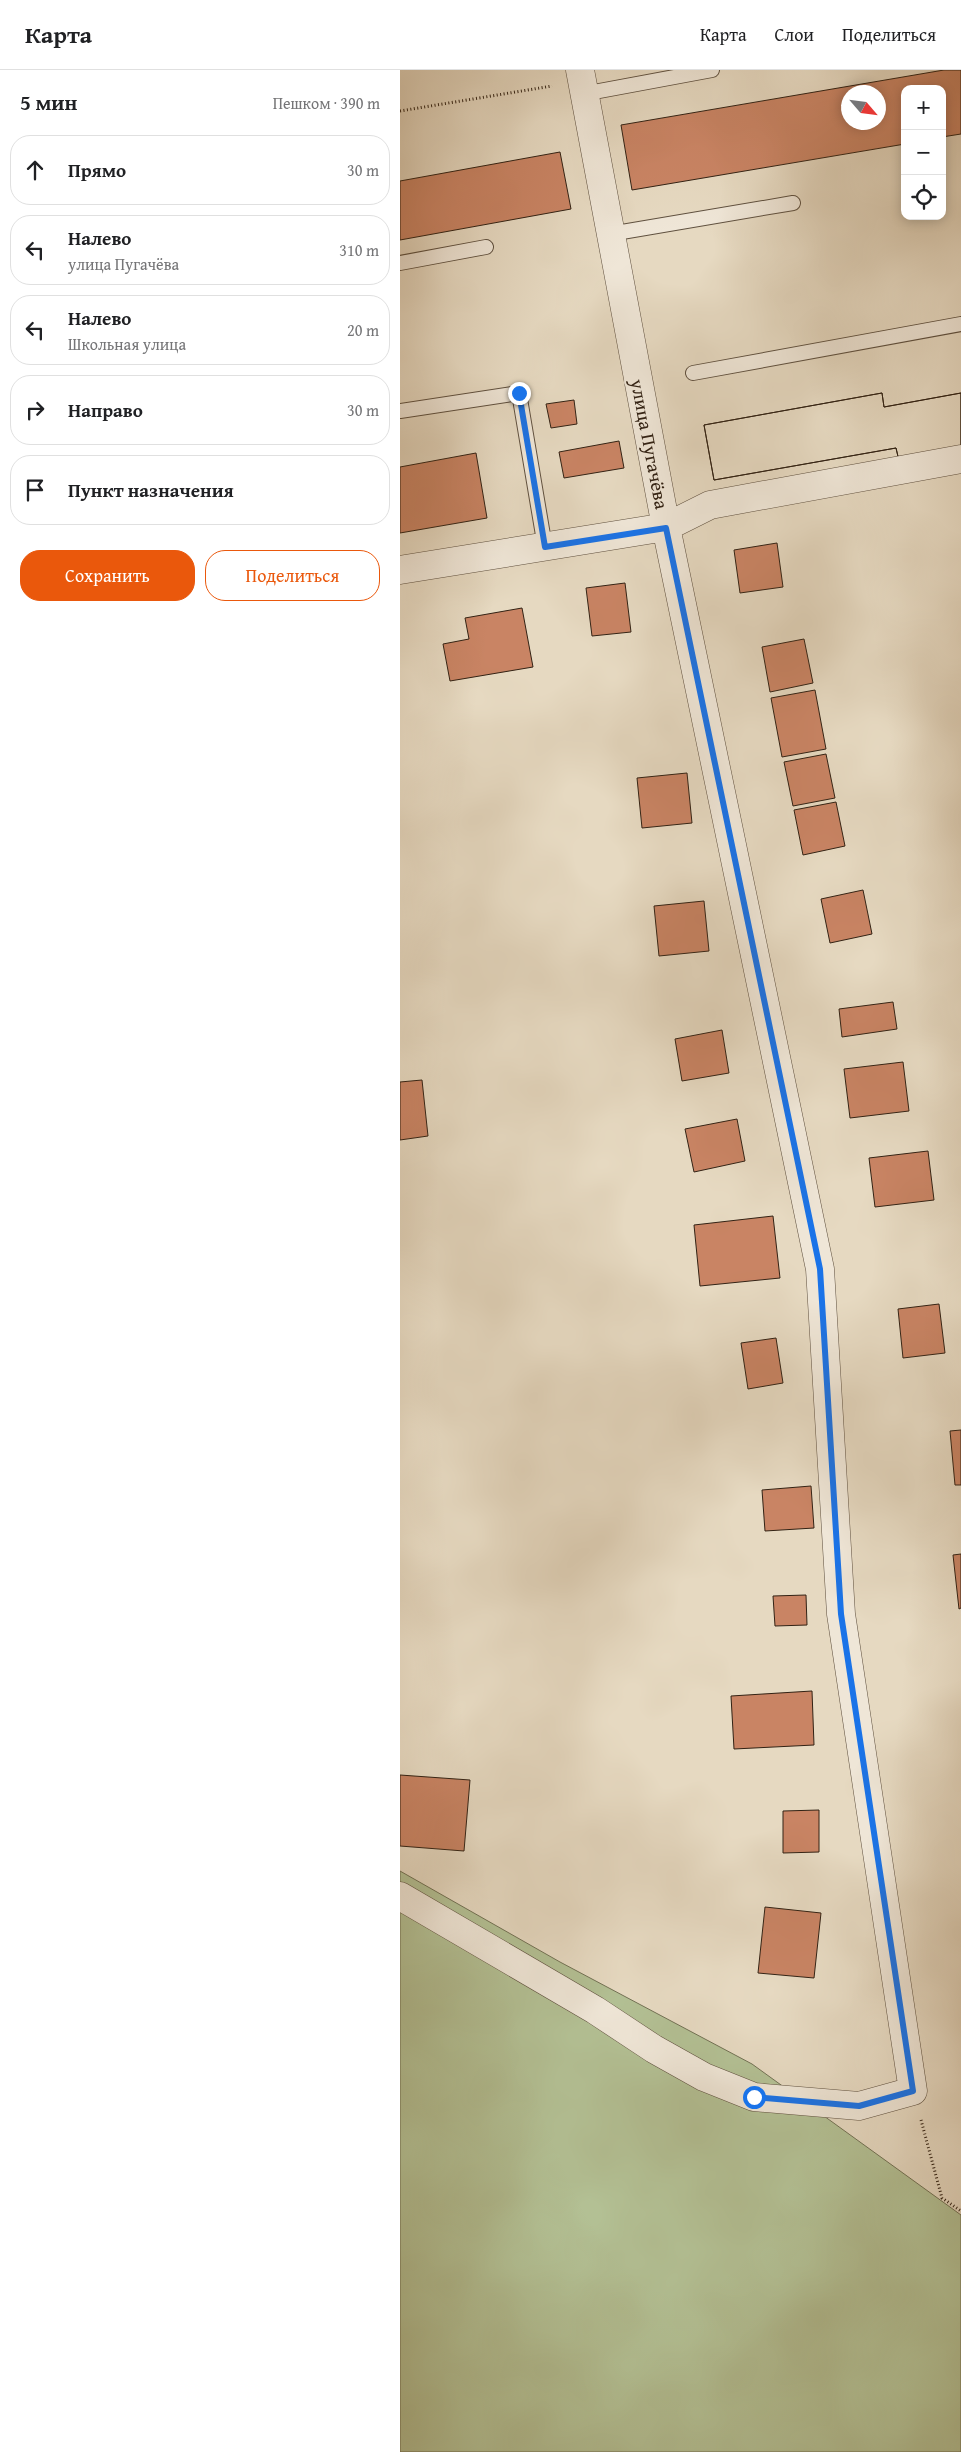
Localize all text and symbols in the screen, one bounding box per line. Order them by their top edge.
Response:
text: Карта [25,17,92,52]
text: Карта [700,21,747,48]
text: Слои [775,21,814,48]
text: Поделиться [842,21,936,48]
north arrow [841,85,886,130]
map controls [901,85,946,220]
button: + [901,85,946,130]
text: 5 мин [20,87,77,118]
text: Пешком · 390 m [273,91,380,115]
button: − [901,130,946,175]
icon: ahead [21,156,49,184]
text: Прямо [68,156,126,184]
text: 30 m [347,158,379,182]
button: locate [901,175,946,220]
text: Налево [68,224,131,252]
icon: left [21,236,49,264]
text: 310 m [339,238,379,262]
text: улица Пугачёва [68,252,179,276]
text: Налево [68,304,131,332]
icon: left [21,316,49,344]
text: 20 m [347,318,379,342]
text: Школьная улица [68,332,186,356]
street label: улица Пугачёва [623,376,676,511]
route end [508,382,531,405]
icon: right [21,396,49,424]
text: Направо [68,396,143,424]
text: 30 m [347,398,379,422]
icon: arrive [21,476,49,504]
text: Пункт назначения [68,476,234,504]
button: Сохранить [20,550,195,601]
button: Поделиться [205,550,380,601]
route start [743,2086,766,2109]

